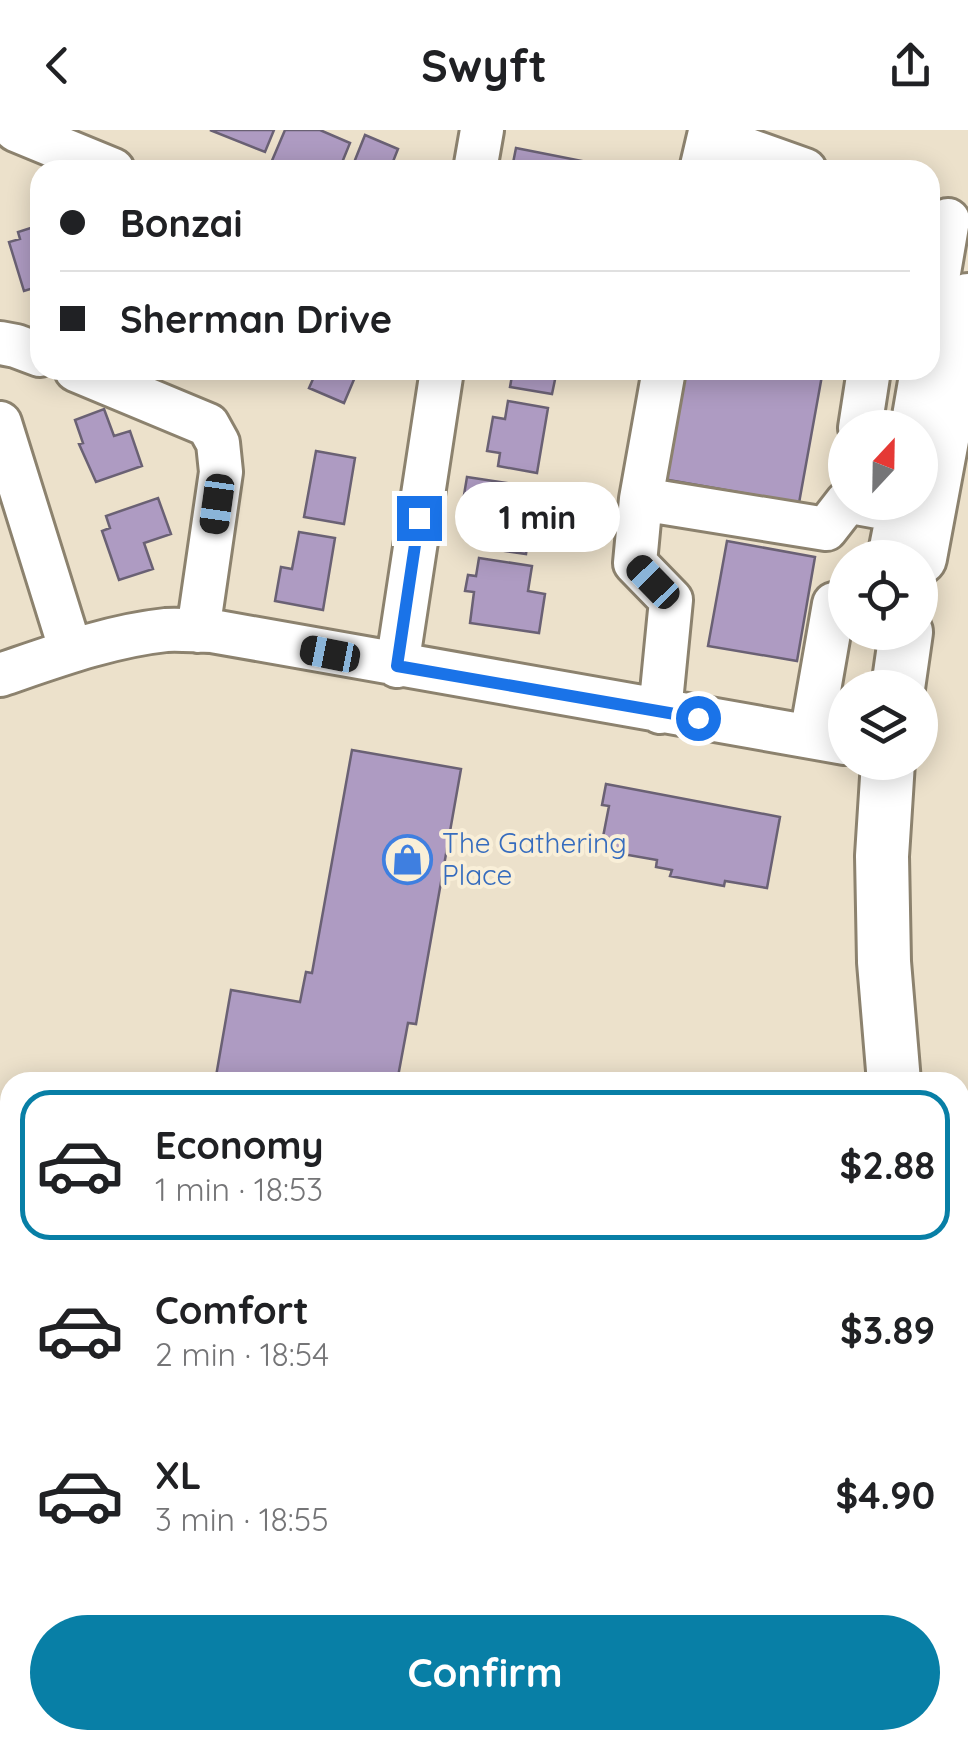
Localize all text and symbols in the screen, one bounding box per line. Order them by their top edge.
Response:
text: Swyft [421,37,547,93]
icon: back [30,38,85,93]
icon: share [883,38,938,93]
text: Bonzai [120,199,242,247]
text: Sherman Drive [120,295,392,343]
north arrow [828,410,938,520]
map controls [828,410,938,780]
car [198,472,236,536]
callout: 1 min [454,483,619,553]
route end [397,496,442,541]
text: 1 min [499,497,576,537]
button: locate [828,540,938,650]
car [621,550,685,614]
car [298,634,362,674]
button: layers [828,670,938,780]
route start [676,696,721,741]
place label: The Gathering Place [442,825,627,892]
shop icon: The Gathering Place [381,833,433,885]
icon: car [35,1120,125,1210]
text: Economy [155,1121,324,1169]
text: $2.88 [840,1141,935,1189]
text: 1 min · 18:53 [155,1169,323,1209]
icon: car [35,1285,125,1375]
text: Comfort [155,1286,309,1334]
text: $3.89 [840,1306,935,1354]
text: 2 min · 18:54 [155,1334,329,1374]
icon: car [35,1450,125,1540]
text: XL [155,1451,201,1499]
text: $4.90 [836,1471,935,1519]
text: 3 min · 18:55 [155,1499,329,1539]
button: Confirm [30,1615,940,1730]

